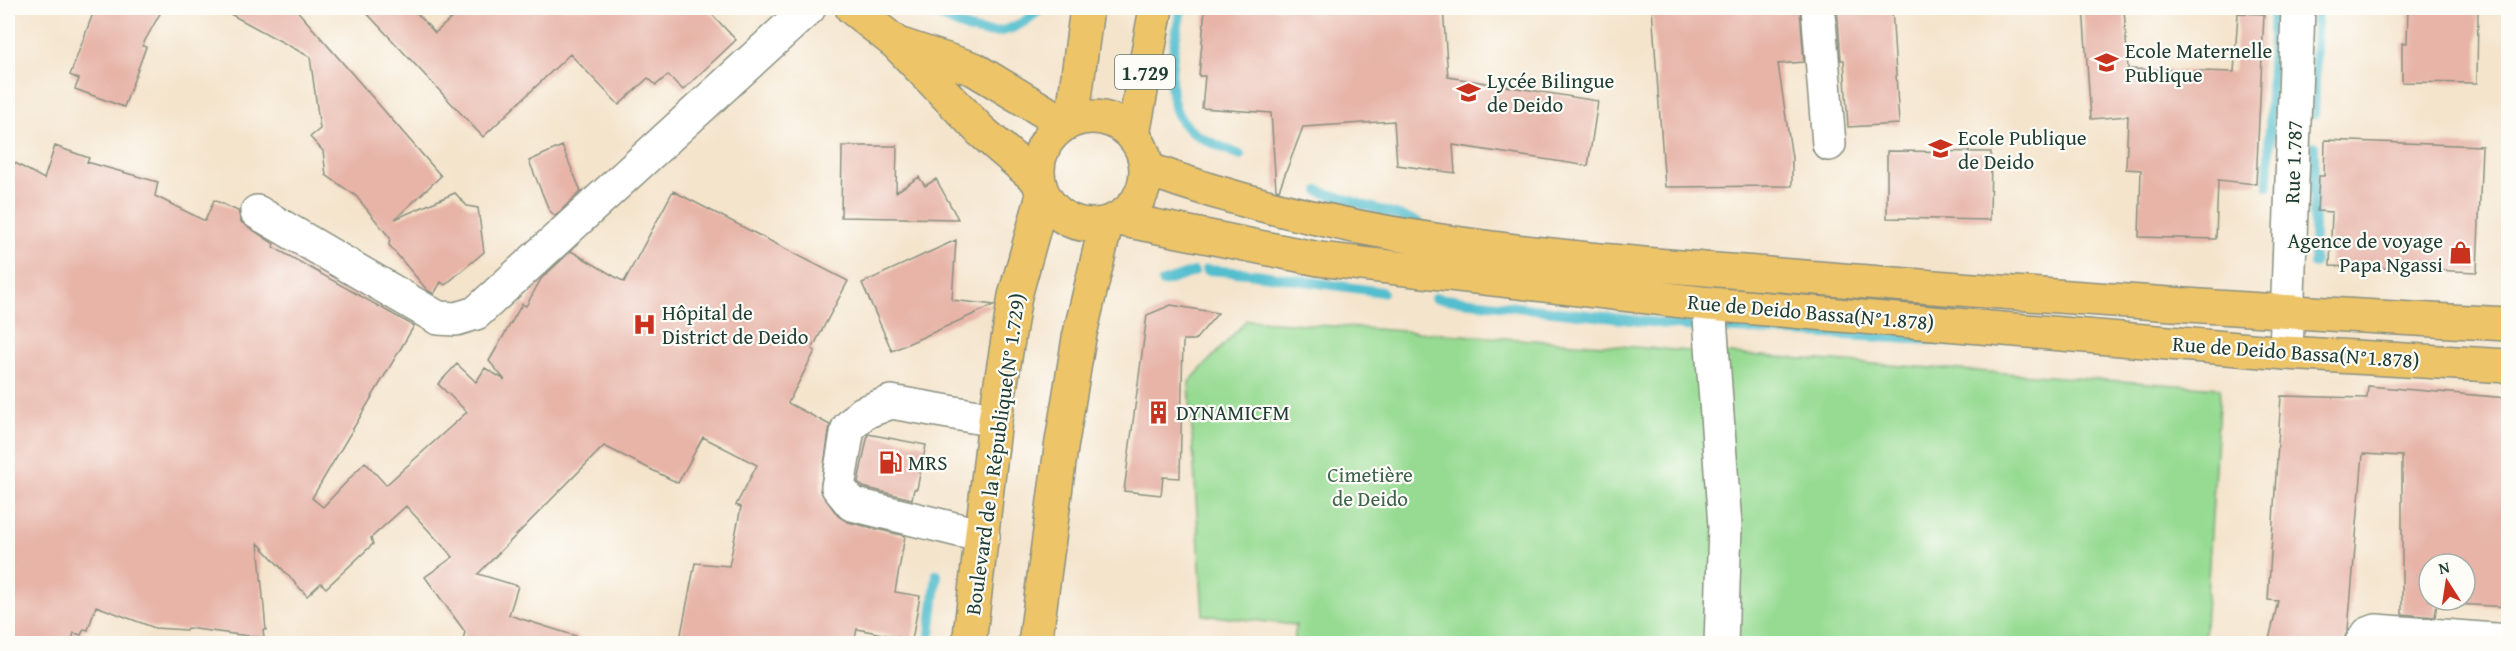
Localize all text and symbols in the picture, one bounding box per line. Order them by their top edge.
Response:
place label: Ecole Maternelle Publique [2125,35,2273,90]
school or university icon: Ecole Maternelle Publique [2094,49,2120,75]
road number: 1.729 [1115,55,1175,89]
place label: Lycée Bilingue de Deido [1487,65,1615,120]
school or university icon: Lycée Bilingue de Deido [1456,79,1482,105]
street label: Rue 1.787 [2276,120,2310,204]
place label: Ecole Publique de Deido [1958,122,2087,177]
school or university icon: Ecole Publique de Deido [1927,136,1953,162]
place label: Agence de voyage Papa Ngassi [2288,225,2443,280]
shop icon: Agence de voyage Papa Ngassi [2448,239,2474,265]
street label: Rue de Deido Bassa(N°1.878) [1686,286,1936,338]
street label: Boulevard de la République(N° 1.729) [957,291,1033,617]
place label: Hôpital de District de Deido [662,297,808,352]
hospital icon: Hôpital de District de Deido [631,311,657,337]
street label: Rue de Deido Bassa(N°1.878) [2172,328,2420,376]
place label: DYNAMICFM [1176,397,1290,428]
building icon: DYNAMICFM [1145,399,1171,425]
place label: MRS [908,447,948,478]
fuel station icon: MRS [877,449,903,475]
park label: Cimetière de Deido [1327,459,1413,514]
north arrow [2417,552,2477,612]
text: N [2436,554,2452,580]

